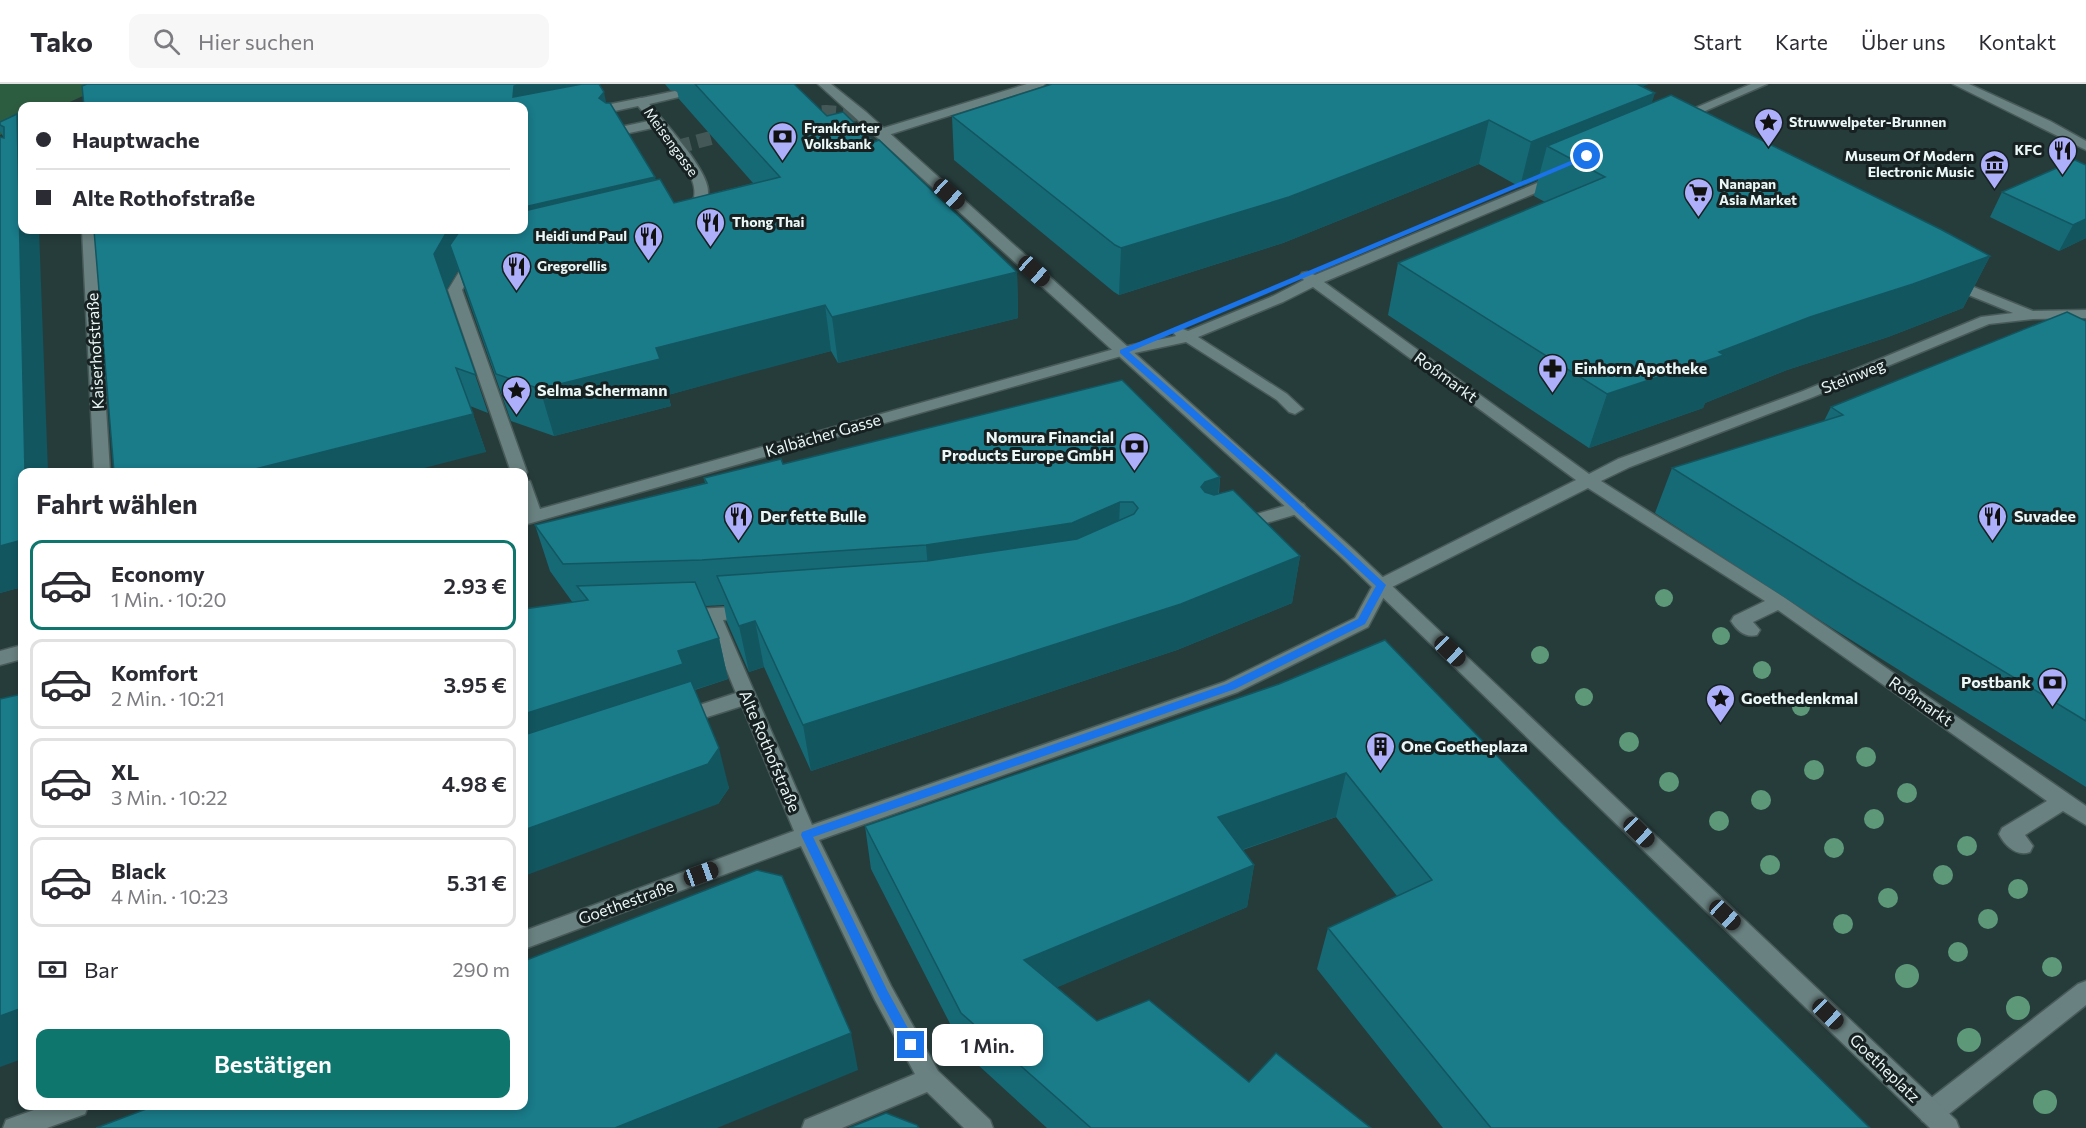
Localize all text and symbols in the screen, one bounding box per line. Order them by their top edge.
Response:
search box [129,14,549,68]
text: Tako [30,24,93,58]
icon: search [150,25,183,58]
text: Hier suchen [198,28,315,55]
text: Start [1693,29,1742,54]
text: Karte [1775,29,1828,54]
text: Über uns [1861,29,1945,54]
text: Kontakt [1978,29,2056,54]
street label: Meisengasse [641,104,702,179]
place icon: Struwwelpeter-Brunnen [1752,106,1784,148]
place label: Struwwelpeter-Brunnen [1789,113,1946,130]
place label: Frankfurter Volksbank [804,119,880,152]
bank icon: Frankfurter Volksbank [767,120,799,162]
text: Hauptwache [72,126,200,153]
restaurant icon: KFC [2047,134,2079,176]
place label: KFC [2015,141,2042,158]
route start [1573,142,1600,169]
place label: Museum Of Modern Electronic Music [1845,147,1974,180]
museum icon: Museum Of Modern Electronic Music [1979,148,2011,190]
car [930,175,968,213]
place label: Nanapan Asia Market [1719,175,1797,208]
supermarket icon: Nanapan Asia Market [1682,176,1714,218]
text: Alte Rothofstraße [72,184,255,211]
restaurant icon: Thong Thai [695,206,727,248]
place label: Thong Thai [732,213,804,230]
restaurant icon: Heidi und Paul [632,220,664,262]
place label: Heidi und Paul [535,227,627,244]
restaurant icon: Gregorellis [500,250,532,292]
car [1015,252,1053,290]
place label: Gregorellis [537,257,608,274]
street label: Kaiserhofstraße [82,292,107,410]
street label: Roßmarkt [1411,347,1482,406]
pharmacy icon: Einhorn Apotheke [1537,352,1569,394]
street label: Steinweg [1818,354,1888,397]
place label: Einhorn Apotheke [1574,358,1707,377]
place icon: Selma Schermann [500,374,532,416]
place label: Selma Schermann [537,380,667,399]
street label: Kalbächer Gasse [763,409,883,460]
place label: Nomura Financial Products Europe GmbH [942,427,1114,464]
bank icon: Nomura Financial Products Europe GmbH [1119,430,1151,472]
text: Fahrt wählen [36,487,198,520]
restaurant icon: Der fette Bulle [723,500,755,542]
restaurant icon: Suvadee [1977,500,2009,542]
place label: Der fette Bulle [760,506,866,525]
place label: Suvadee [2014,506,2076,525]
icon: car [39,558,93,612]
text: Economy [111,560,205,587]
text: 2.93 € [444,572,507,599]
text: 1 Min. · 10:20 [111,587,227,611]
car [1431,632,1469,670]
icon: car [39,657,93,711]
text: Komfort [111,659,198,686]
bank icon: Postbank [2036,666,2068,708]
text: 3.95 € [443,671,507,698]
street label: Roßmarkt [1886,672,1957,730]
place label: Postbank [1961,672,2032,691]
place icon: Goethedenkmal [1704,682,1736,724]
text: 2 Min. · 10:21 [111,686,225,710]
street label: Alte Rothofstraße [736,687,805,815]
place label: Goethedenkmal [1741,688,1858,707]
building icon: One Goetheplaza [1364,730,1396,772]
place label: One Goetheplaza [1401,736,1528,755]
icon: car [39,756,93,810]
text: XL [111,758,139,785]
text: 4.98 € [442,770,507,797]
text: 3 Min. · 10:22 [111,785,228,809]
car [1620,813,1658,851]
icon: car [39,855,93,909]
text: Black [111,857,166,884]
car [681,859,721,889]
text: 5.31 € [447,869,507,896]
street label: Goethestraße [575,875,676,928]
text: 4 Min. · 10:23 [111,884,229,908]
car [1706,896,1744,934]
icon: cash [36,953,69,986]
text: Bar [84,956,119,983]
text: 290 m [452,957,510,981]
car [1809,995,1847,1033]
callout: 1 Min. [932,1024,1043,1066]
button: Bestätigen [36,1029,510,1098]
street label: Goetheplatz [1846,1029,1924,1106]
route end [897,1031,924,1058]
text: 1 Min. [961,1033,1015,1057]

